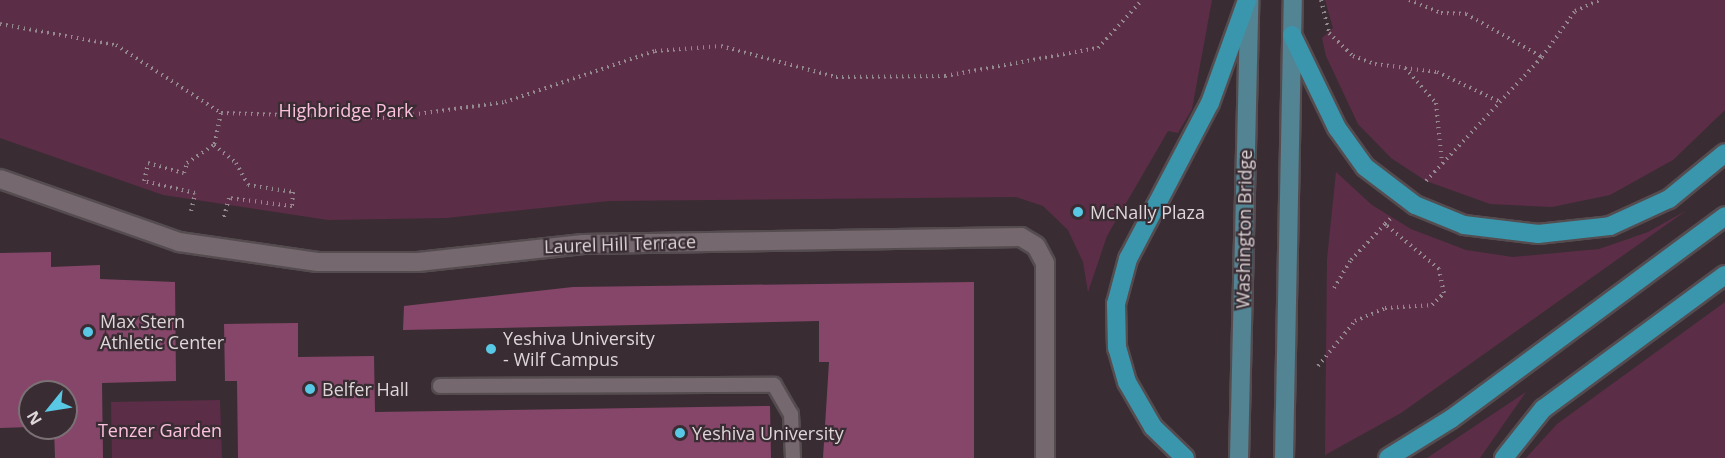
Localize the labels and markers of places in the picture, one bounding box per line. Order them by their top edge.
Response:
place label: McNally Plaza [1090,201,1205,223]
marker: McNally Plaza [1071,205,1085,219]
place label: Max Stern Athletic Center [100,311,224,354]
marker: Max Stern Athletic Center [81,325,95,339]
place label: Yeshiva University - Wilf Campus [503,328,655,370]
marker: Yeshiva University - Wilf Campus [484,342,498,356]
place label: Belfer Hall [322,378,409,400]
marker: Belfer Hall [303,382,317,396]
place label: Yeshiva University [692,422,844,444]
marker: Yeshiva University [673,426,687,440]

